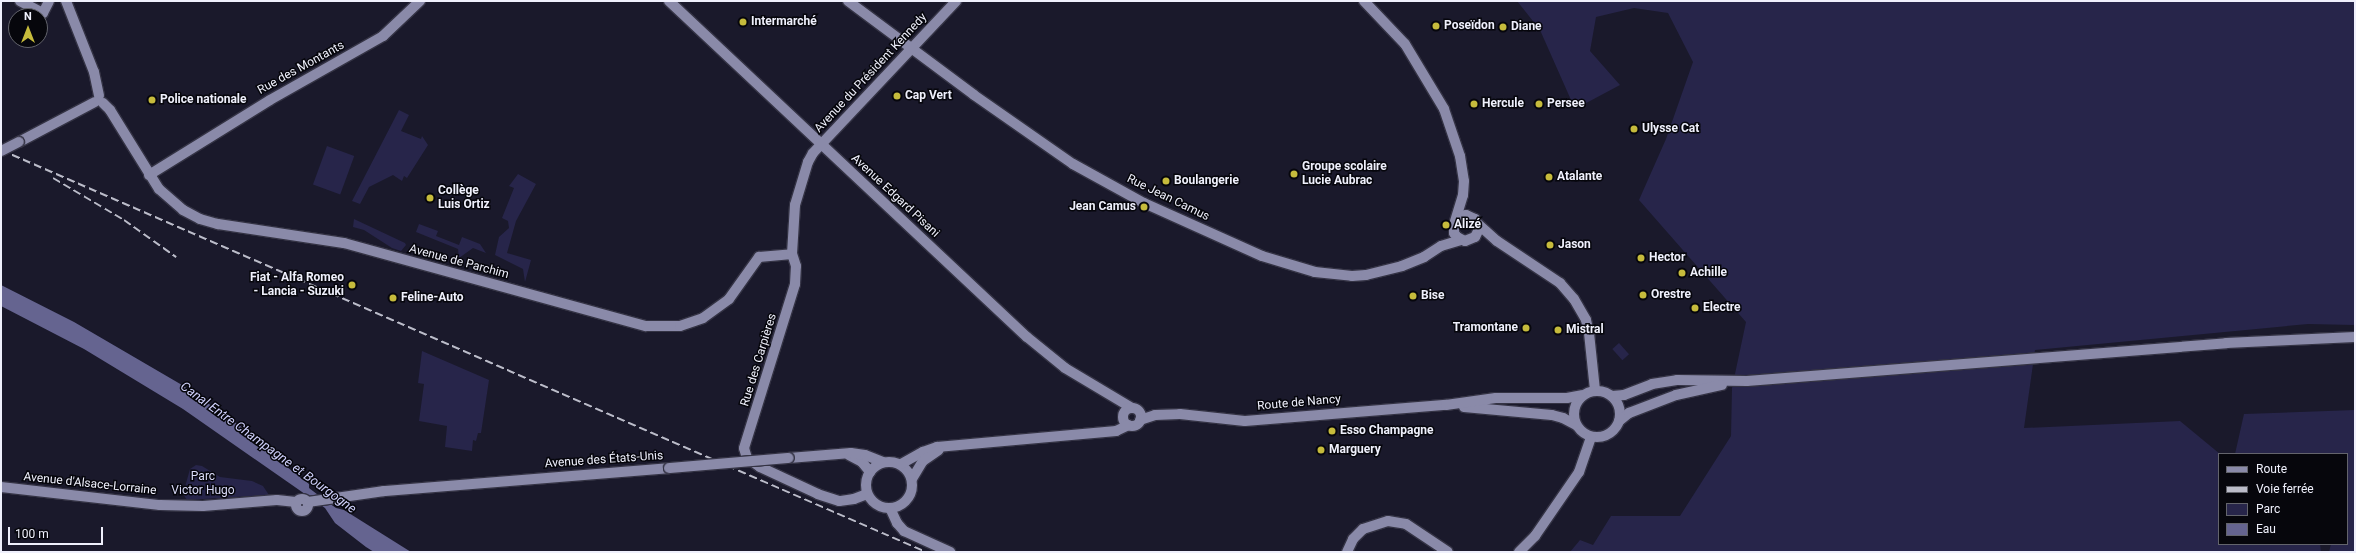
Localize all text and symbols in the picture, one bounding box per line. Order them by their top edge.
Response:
north arrow [8,8,48,48]
text: N [24,10,32,23]
street label: Avenue du Président Kennedy [812,10,930,136]
place label: Intermarché [751,15,817,29]
marker: Intermarché [738,17,748,27]
place label: Poseïdon [1444,19,1495,33]
place label: Diane [1511,20,1542,34]
marker: Poseïdon [1431,21,1441,31]
marker: Diane [1498,22,1508,32]
street label: Rue des Montants [255,38,347,98]
place label: Cap Vert [905,89,952,103]
marker: Cap Vert [892,91,902,101]
place label: Police nationale [160,93,246,107]
marker: Police nationale [147,95,157,105]
place label: Hercule [1482,97,1524,111]
place label: Persee [1547,97,1585,111]
marker: Hercule [1469,99,1479,109]
marker: Persee [1534,99,1544,109]
place label: Ulysse Cat [1642,122,1699,136]
marker: Ulysse Cat [1629,124,1639,134]
street label: Avenue Edgard Pisani [848,151,942,241]
place label: Groupe scolaire Lucie Aubrac [1302,160,1387,188]
marker: Groupe scolaire Lucie Aubrac [1289,169,1299,179]
place label: Atalante [1557,170,1602,184]
street label: Rue Jean Camus [1124,172,1212,224]
marker: Atalante [1544,172,1554,182]
place label: Boulangerie [1174,174,1239,188]
marker: Boulangerie [1161,176,1171,186]
place label: Collège Luis Ortiz [438,184,490,212]
marker: Collège Luis Ortiz [425,193,435,203]
place label: Jean Camus [1069,200,1136,214]
marker: Jean Camus [1139,202,1149,212]
place label: Alizé [1454,218,1481,232]
marker: Alizé [1441,220,1451,230]
place label: Jason [1558,238,1591,252]
marker: Jason [1545,240,1555,250]
street label: Avenue de Parchim [408,242,510,282]
place label: Hector [1649,251,1685,265]
marker: Hector [1636,253,1646,263]
place label: Achille [1690,266,1727,280]
marker: Achille [1677,268,1687,278]
place label: Fiat - Alfa Romeo - Lancia - Suzuki [250,271,344,299]
marker: Fiat - Alfa Romeo - Lancia - Suzuki [347,280,357,290]
place label: Orestre [1651,288,1691,302]
place label: Bise [1421,289,1444,303]
marker: Orestre [1638,290,1648,300]
place label: Feline-Auto [401,291,464,305]
marker: Bise [1408,291,1418,301]
marker: Feline-Auto [388,293,398,303]
place label: Electre [1703,301,1740,315]
marker: Electre [1690,303,1700,313]
street label: Rue des Carpières [738,312,780,408]
place label: Tramontane [1453,321,1518,335]
marker: Tramontane [1521,323,1531,333]
place label: Mistral [1566,323,1604,337]
marker: Mistral [1553,325,1563,335]
water label: Canal Entre Champagne et Bourgogne [177,379,359,517]
street label: Route de Nancy [1257,392,1341,414]
place label: Esso Champagne [1340,424,1433,438]
marker: Esso Champagne [1327,426,1337,436]
place label: Marguery [1329,443,1381,457]
marker: Marguery [1316,445,1326,455]
street label: Avenue des États-Unis [544,449,664,471]
legend [2218,453,2348,545]
text: Route [2256,462,2287,476]
street label: Avenue d'Alsace-Lorraine [23,470,157,498]
park label: Parc Victor Hugo [171,470,235,498]
text: Voie ferrée [2256,482,2314,496]
text: Parc [2256,502,2280,516]
scale bar [10,519,105,545]
text: Eau [2256,522,2276,536]
text: 100 m [15,527,49,541]

